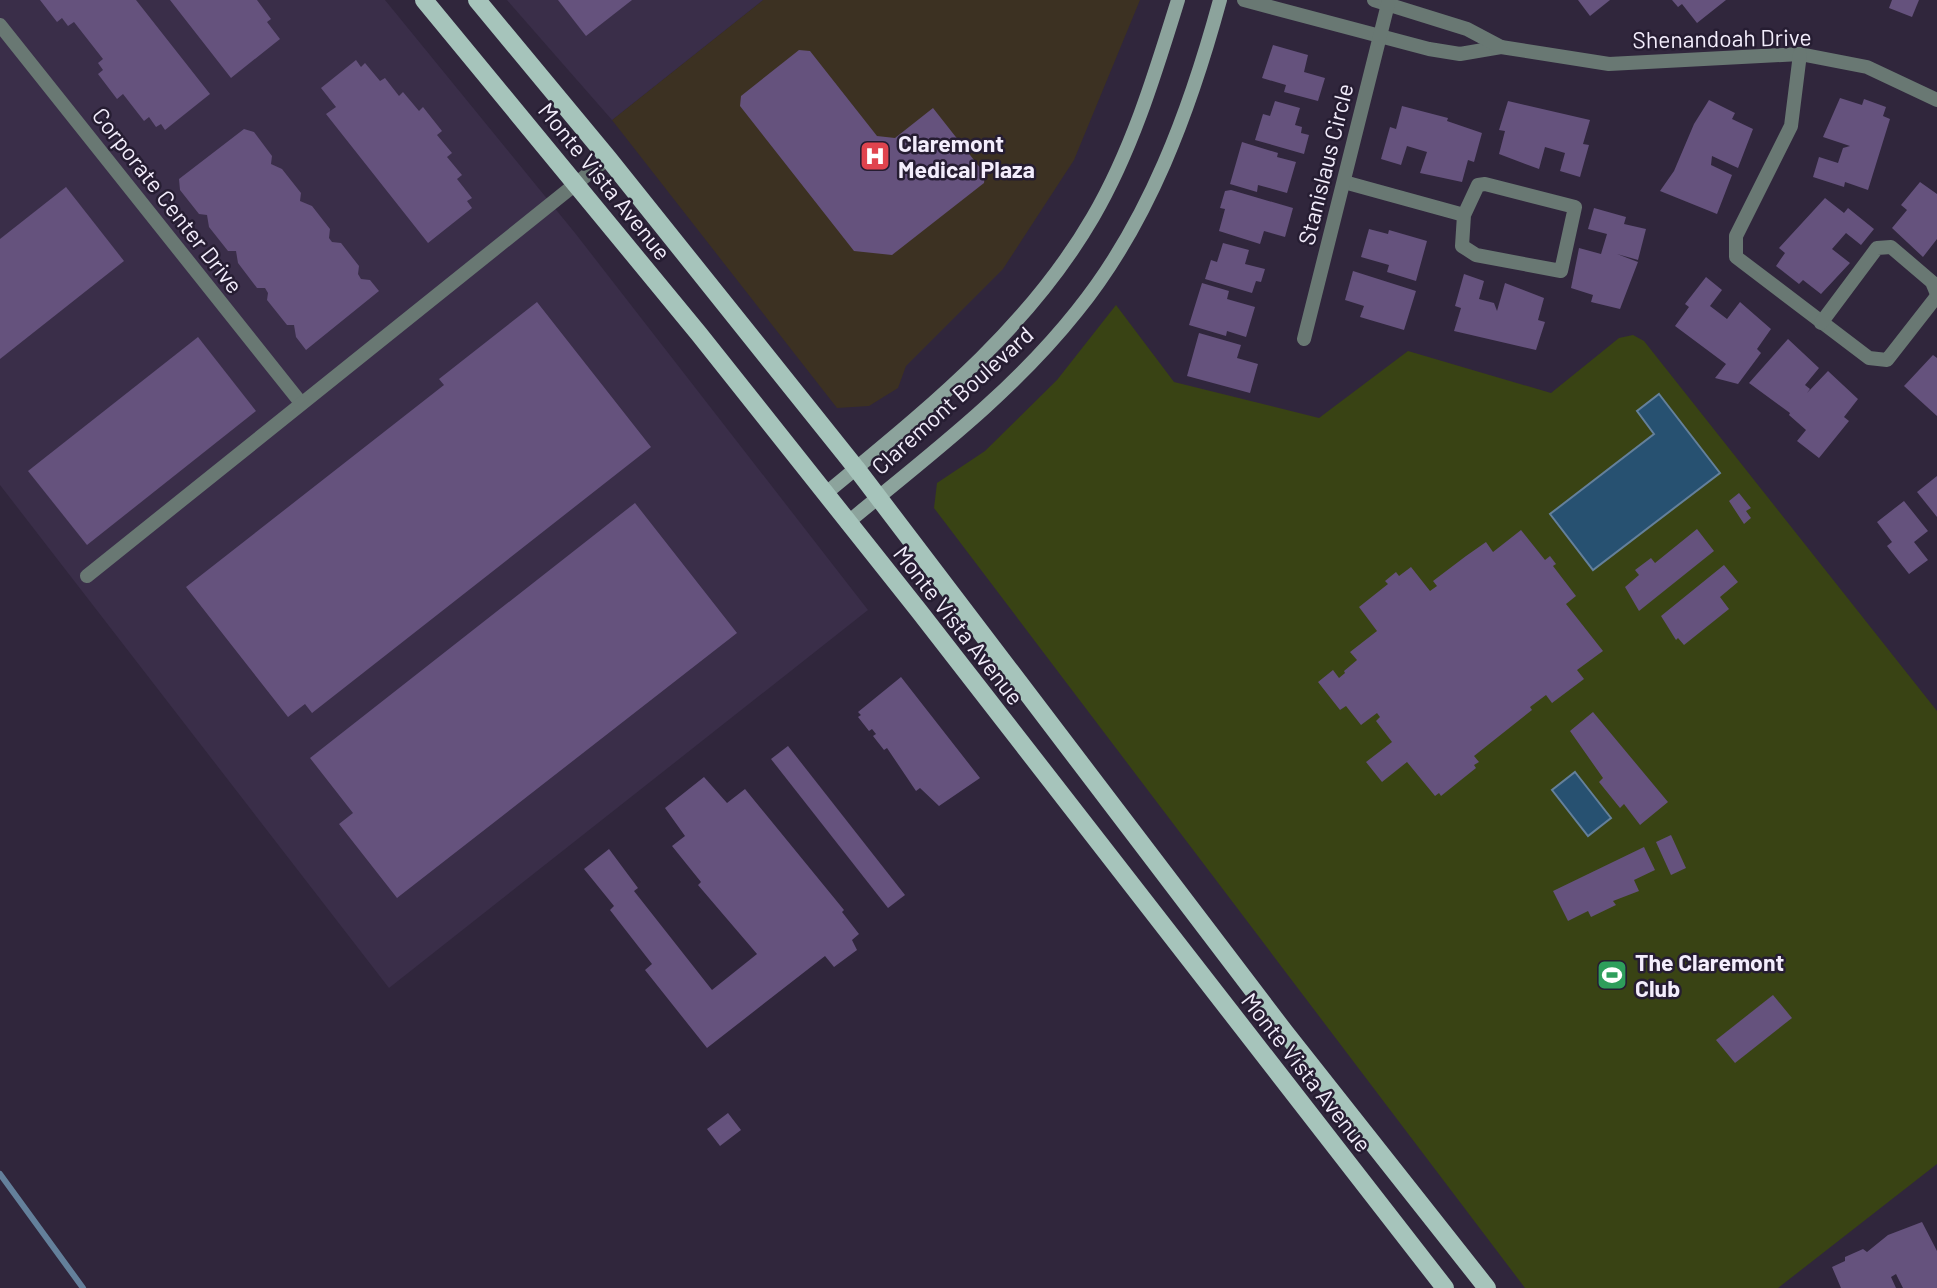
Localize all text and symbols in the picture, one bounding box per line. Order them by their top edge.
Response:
street label: Shenandoah Drive [1632,22,1812,54]
street label: Stanislaus Circle [1291,80,1359,248]
street label: Monte Vista Avenue [533,97,677,265]
street label: Corporate Center Drive [87,102,249,298]
place label: Claremont Medical Plaza [898,129,1035,183]
hospital icon: Claremont Medical Plaza [858,139,892,173]
street label: Claremont Boulevard [865,320,1039,480]
street label: Monte Vista Avenue [888,540,1030,710]
place label: The Claremont Club [1635,948,1784,1002]
sports icon: The Claremont Club [1595,958,1629,992]
street label: Monte Vista Avenue [1236,987,1378,1157]

